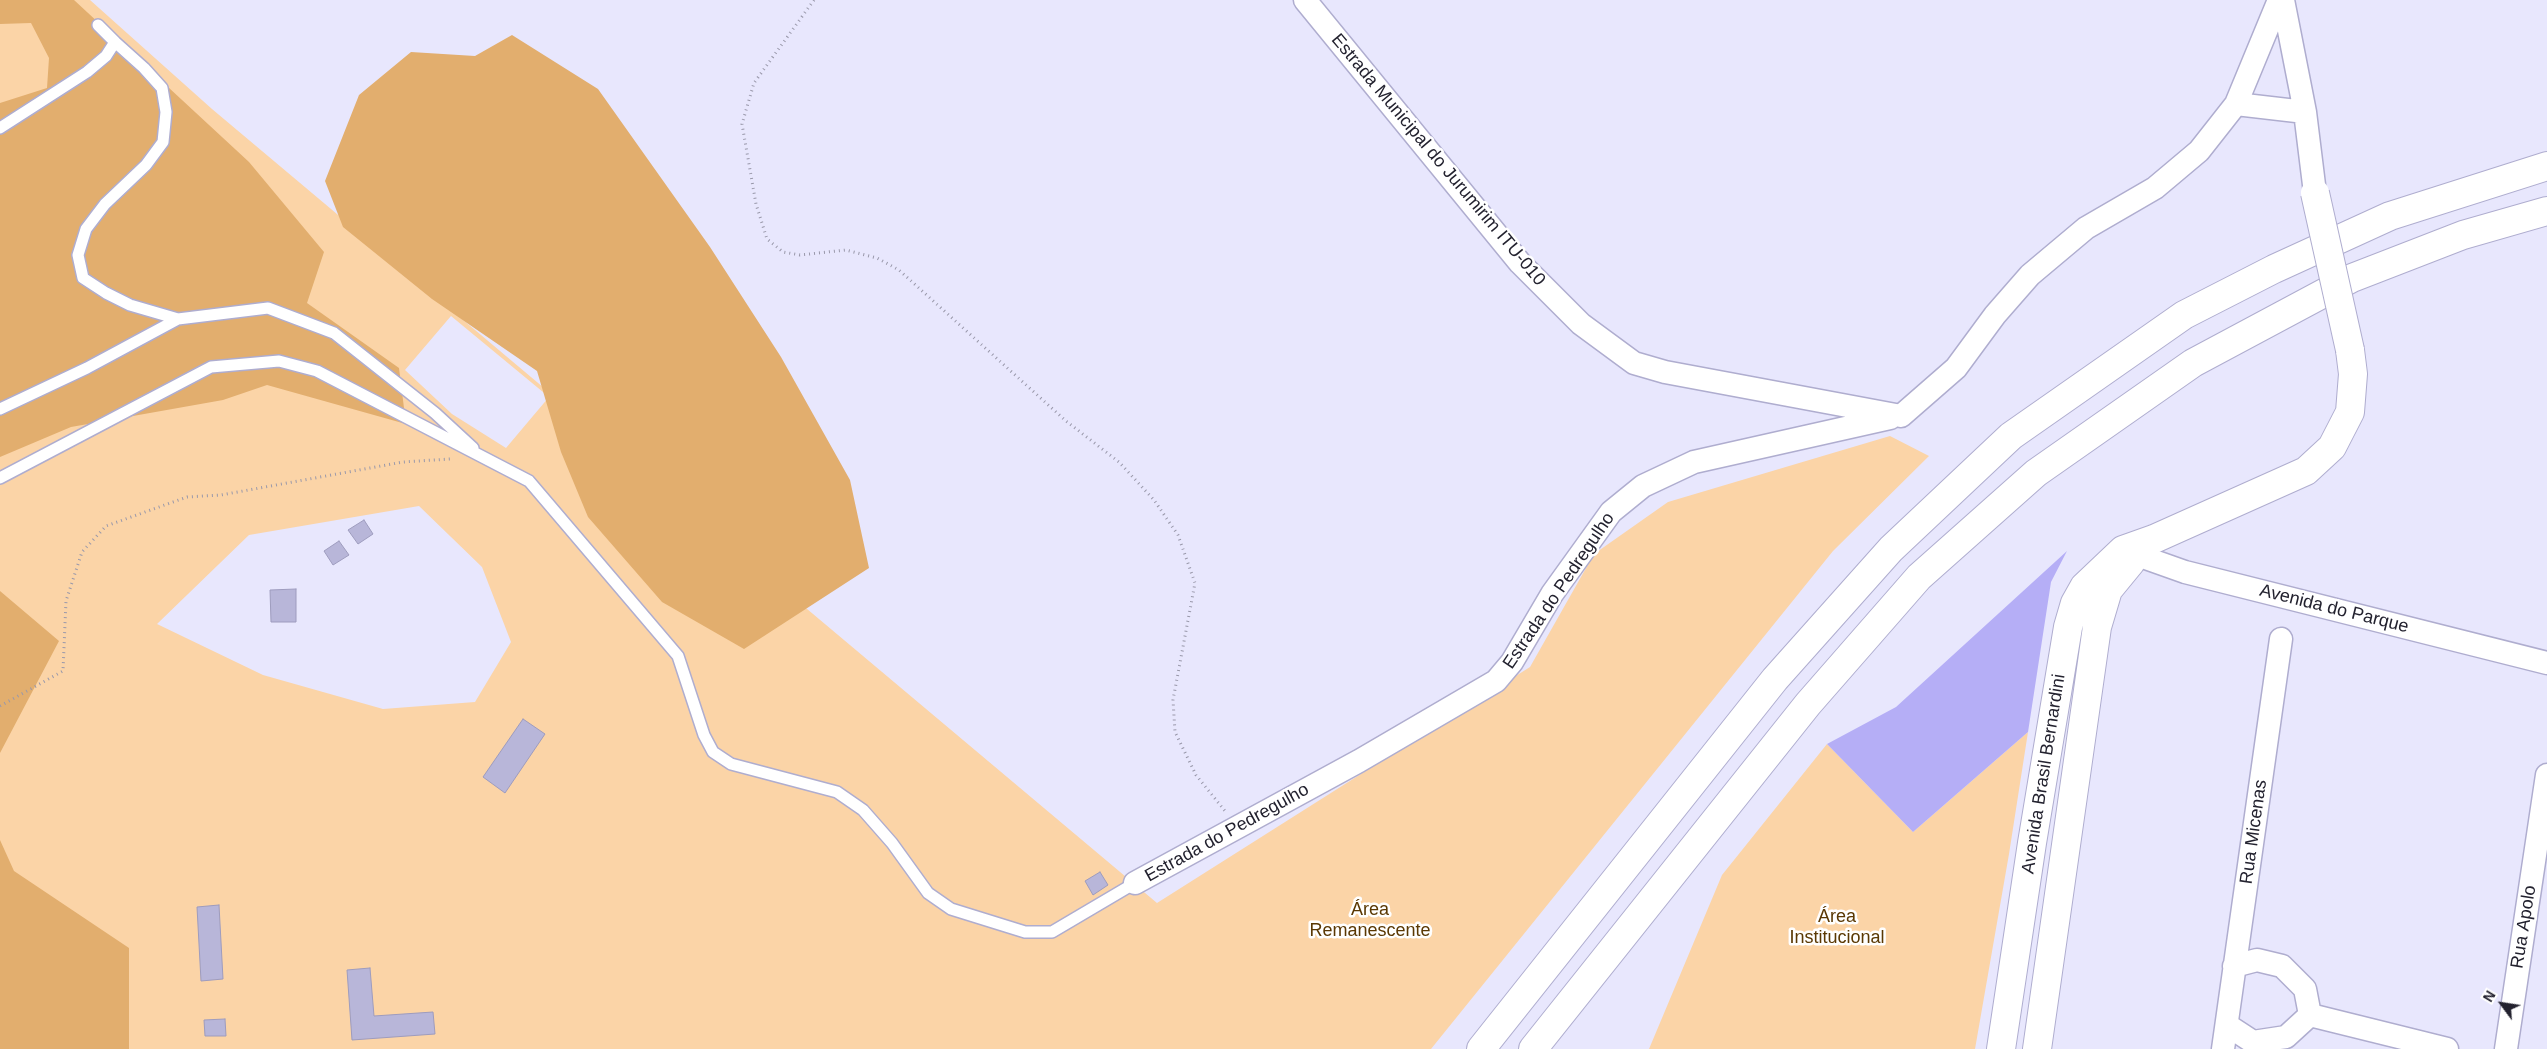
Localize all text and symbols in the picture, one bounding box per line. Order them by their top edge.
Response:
street label: Estrada Municipal do Jurumirim ITU-010 [1326,30,1550,290]
street label: Estrada do Pedregulho [1499,509,1619,673]
street label: Avenida do Parque [2257,580,2411,638]
street label: Avenida Brasil Bernardini [2018,673,2070,875]
street label: Rua Micenas [2236,778,2272,886]
street label: Estrada do Pedregulho [1141,779,1313,887]
street label: Rua Apolo [2507,884,2541,970]
park label: Área Remanescente [1309,899,1431,942]
park label: Área Institucional [1789,906,1885,949]
north arrow [2477,979,2527,1029]
text: N [2480,988,2499,1005]

